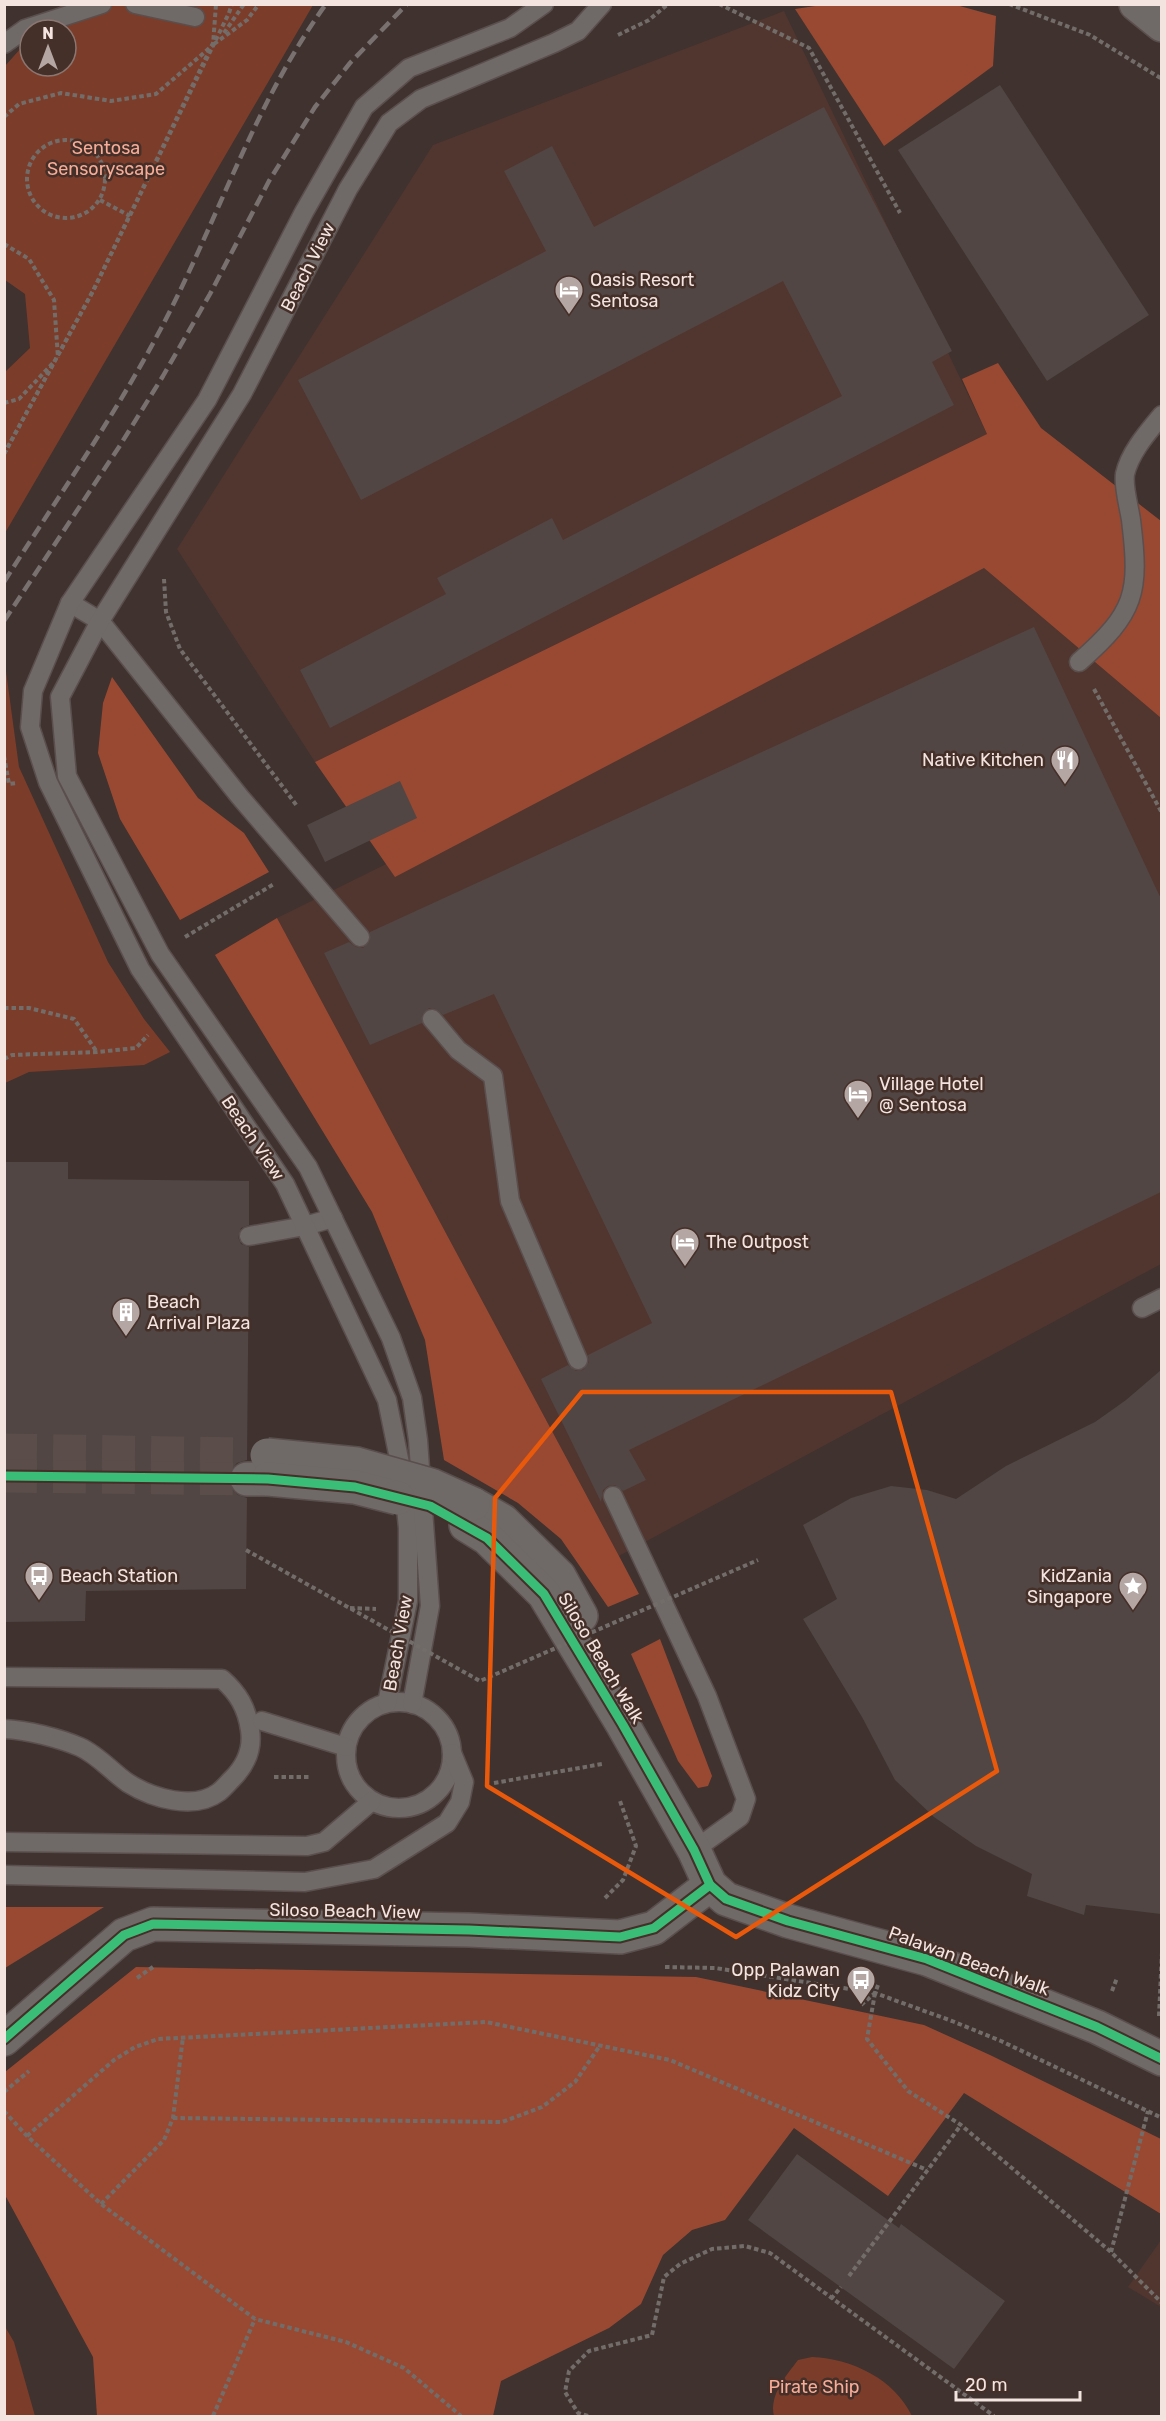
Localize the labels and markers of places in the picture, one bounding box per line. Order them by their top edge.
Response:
place label: Oasis Resort Sentosa [590,269,694,312]
hotel icon: Oasis Resort Sentosa [553,274,585,316]
restaurant icon: Native Kitchen [1049,744,1081,786]
place label: Native Kitchen [922,749,1044,771]
place label: Village Hotel @ Sentosa [879,1073,984,1116]
hotel icon: Village Hotel @ Sentosa [842,1078,874,1120]
hotel icon: The Outpost [669,1226,701,1268]
place label: The Outpost [706,1231,809,1253]
place label: Beach Arrival Plaza [147,1291,250,1334]
building icon: Beach Arrival Plaza [110,1296,142,1338]
bus stop icon: Beach Station [23,1560,55,1602]
place label: Beach Station [60,1565,178,1587]
place label: KidZania Singapore [1027,1565,1112,1608]
place icon: KidZania Singapore [1117,1570,1149,1612]
place label: Opp Palawan Kidz City [731,1959,840,2002]
bus stop icon: Opp Palawan Kidz City [845,1964,877,2006]

